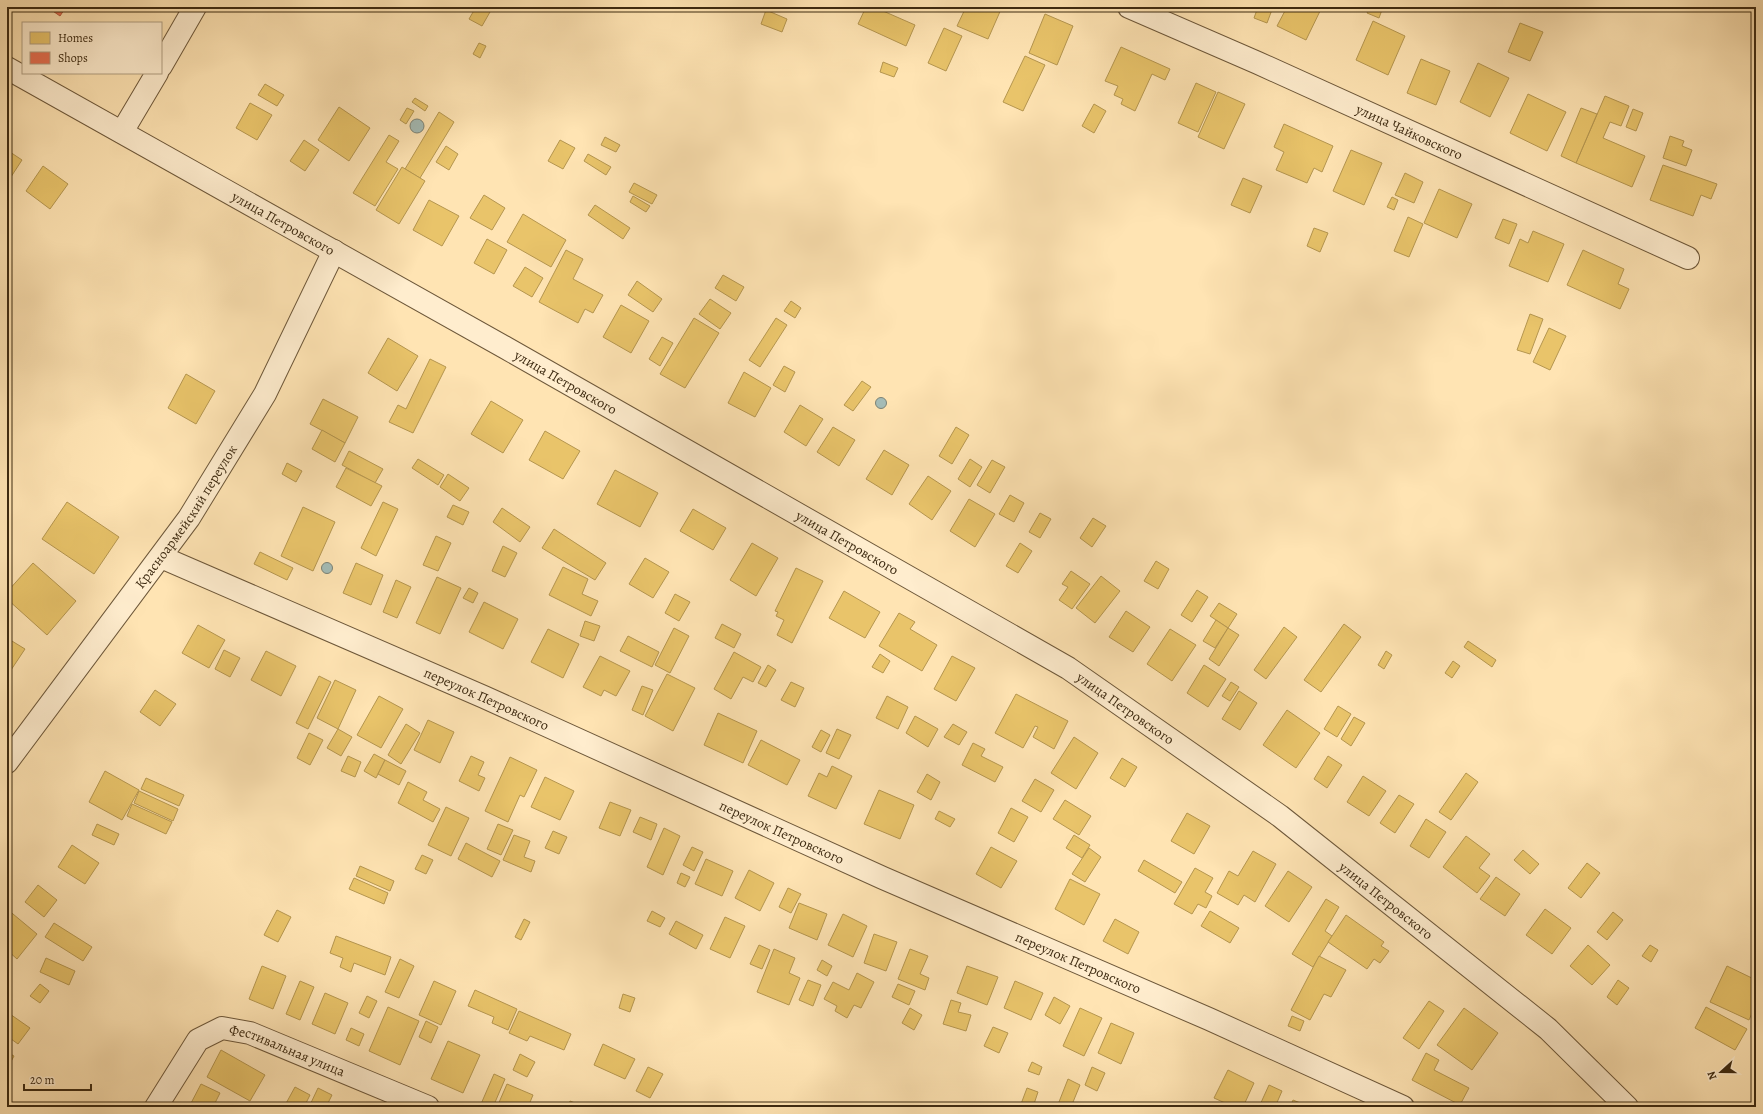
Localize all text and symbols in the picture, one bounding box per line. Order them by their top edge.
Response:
legend [22,22,162,74]
text: Homes [58,30,93,46]
text: Shops [58,50,88,66]
street label: улица Чайковского [1352,99,1466,164]
street label: улица Петровского [228,186,338,260]
street label: улица Петровского [510,345,620,419]
street label: Красноармейский переулок [130,441,241,592]
street label: улица Петровского [792,505,902,579]
street label: переулок Петровского [421,663,552,735]
street label: улица Петровского [1072,667,1178,749]
street label: переулок Петровского [716,796,847,869]
street label: улица Петровского [1334,856,1437,944]
street label: переулок Петровского [1013,927,1144,998]
street label: Фестивальная улица [228,1020,348,1081]
north arrow [1701,1052,1741,1092]
scale bar [24,1066,91,1092]
text: N [1704,1069,1721,1082]
text: 20 m [30,1072,54,1088]

